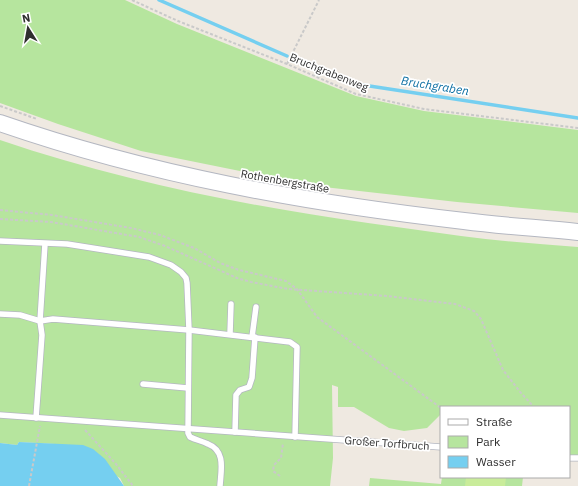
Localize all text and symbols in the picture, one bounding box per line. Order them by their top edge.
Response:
north arrow [8,8,48,48]
text: N [21,11,31,26]
street label: Bruchgrabenweg [288,50,371,94]
water label: Bruchgraben [400,73,470,98]
street label: Rothenbergstraße [240,166,330,196]
legend [440,406,570,478]
text: Straße [476,414,513,429]
street label: Großer Torfbruch [344,433,430,453]
text: Park [476,434,501,449]
text: Wasser [476,454,516,469]

